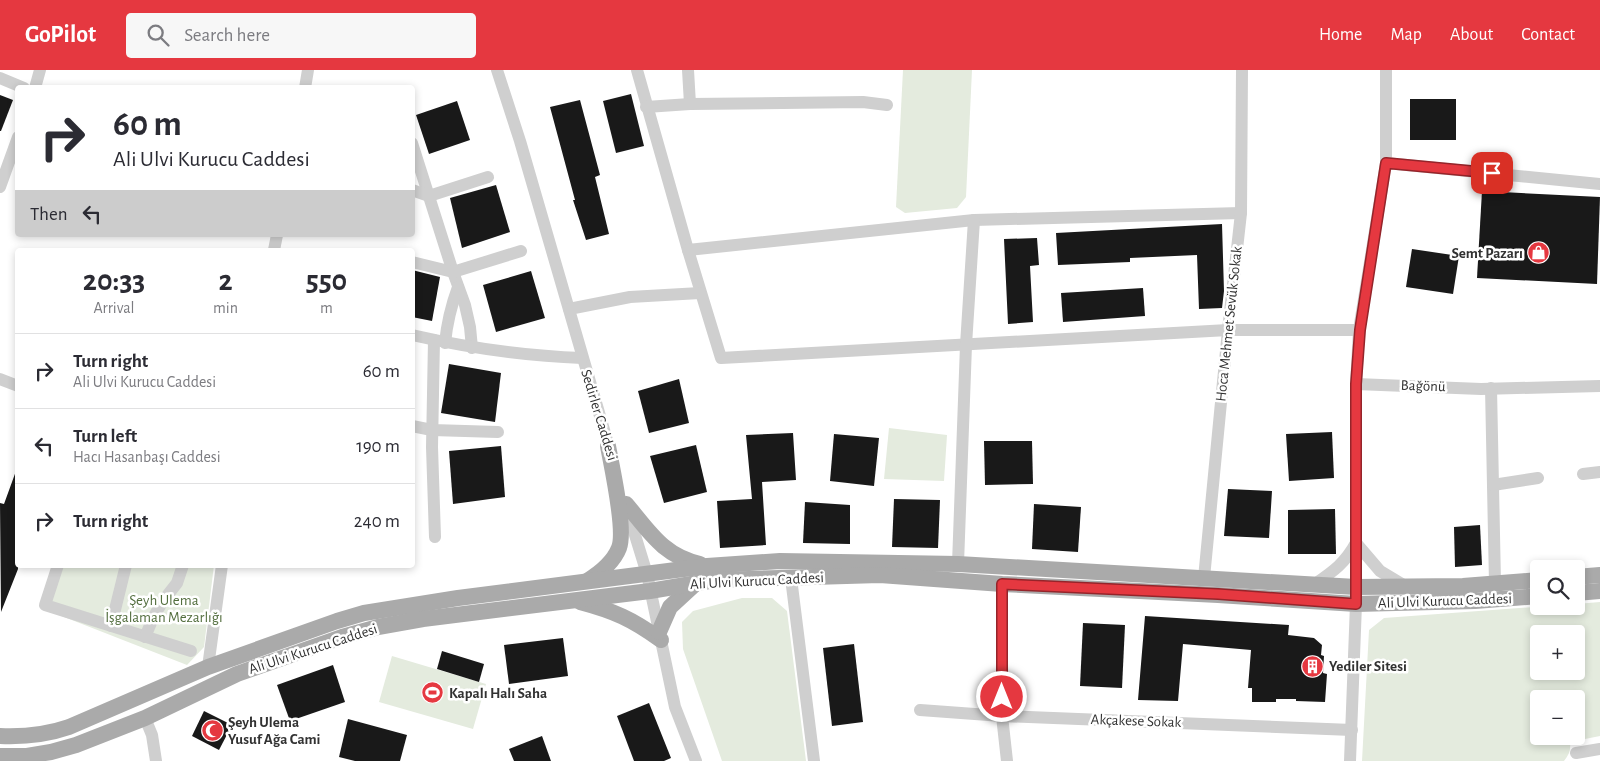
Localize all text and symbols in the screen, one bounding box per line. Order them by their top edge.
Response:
search box [126,13,476,58]
icon: search [144,21,172,49]
text: GoPilot [25,23,96,47]
text: Search here [184,26,270,45]
text: Home [1319,26,1362,44]
text: Map [1390,26,1422,44]
text: About [1450,26,1493,44]
text: Contact [1521,26,1575,44]
icon: right [30,105,95,170]
text: 60 m [113,107,182,142]
text: Ali Ulvi Kurucu Caddesi [113,148,310,170]
pin [1471,152,1513,194]
icon: arrive [1478,159,1506,187]
icon: left [78,200,106,228]
text: Then [30,205,68,224]
shop icon: Semt Pazarı [1527,241,1551,265]
street label: Hoca Mehmet Sevük Sokak [1213,245,1245,402]
place label: Semt Pazarı [1451,246,1523,261]
text: 20:33 [83,266,145,296]
text: 2 [218,266,233,296]
text: 550 [306,266,347,296]
text: Arrival [93,300,135,316]
text: min [213,300,238,316]
text: m [320,300,333,316]
text: Turn right [73,352,148,371]
icon: right [30,357,58,385]
text: 60 m [363,362,400,381]
street label: Sedirler Caddesi [578,368,620,462]
text: Ali Ulvi Kurucu Caddesi [73,374,216,390]
street label: Bağönü [1400,378,1446,394]
text: Turn left [73,427,137,446]
icon: left [30,432,58,460]
text: 190 m [356,437,400,456]
text: Hacı Hasanbaşı Caddesi [73,449,221,465]
icon: right [30,507,58,535]
text: Turn right [73,512,148,531]
text: 240 m [354,512,400,531]
map controls [1530,560,1585,745]
button: search [1530,560,1585,615]
street label: Ali Ulvi Kurucu Caddesi [690,570,824,592]
street label: Ali Ulvi Kurucu Caddesi [1378,591,1512,611]
park label: Şeyh Ulema İşgalaman Mezarlığı [105,593,223,625]
street label: Ali Ulvi Kurucu Caddesi [247,621,379,677]
button: + [1530,625,1585,680]
building icon: Yediler Sitesi [1301,654,1325,678]
place label: Yediler Sitesi [1329,659,1407,674]
position arrow [975,670,1027,722]
sports icon: Kapalı Halı Saha [421,681,445,705]
place label: Kapalı Halı Saha [449,686,547,701]
button: − [1530,690,1585,745]
street label: Akçakese Sokak [1090,712,1182,730]
place label: Şeyh Ulema Yusuf Ağa Cami [228,715,321,747]
mosque icon: Şeyh Ulema Yusuf Ağa Cami [200,719,224,743]

